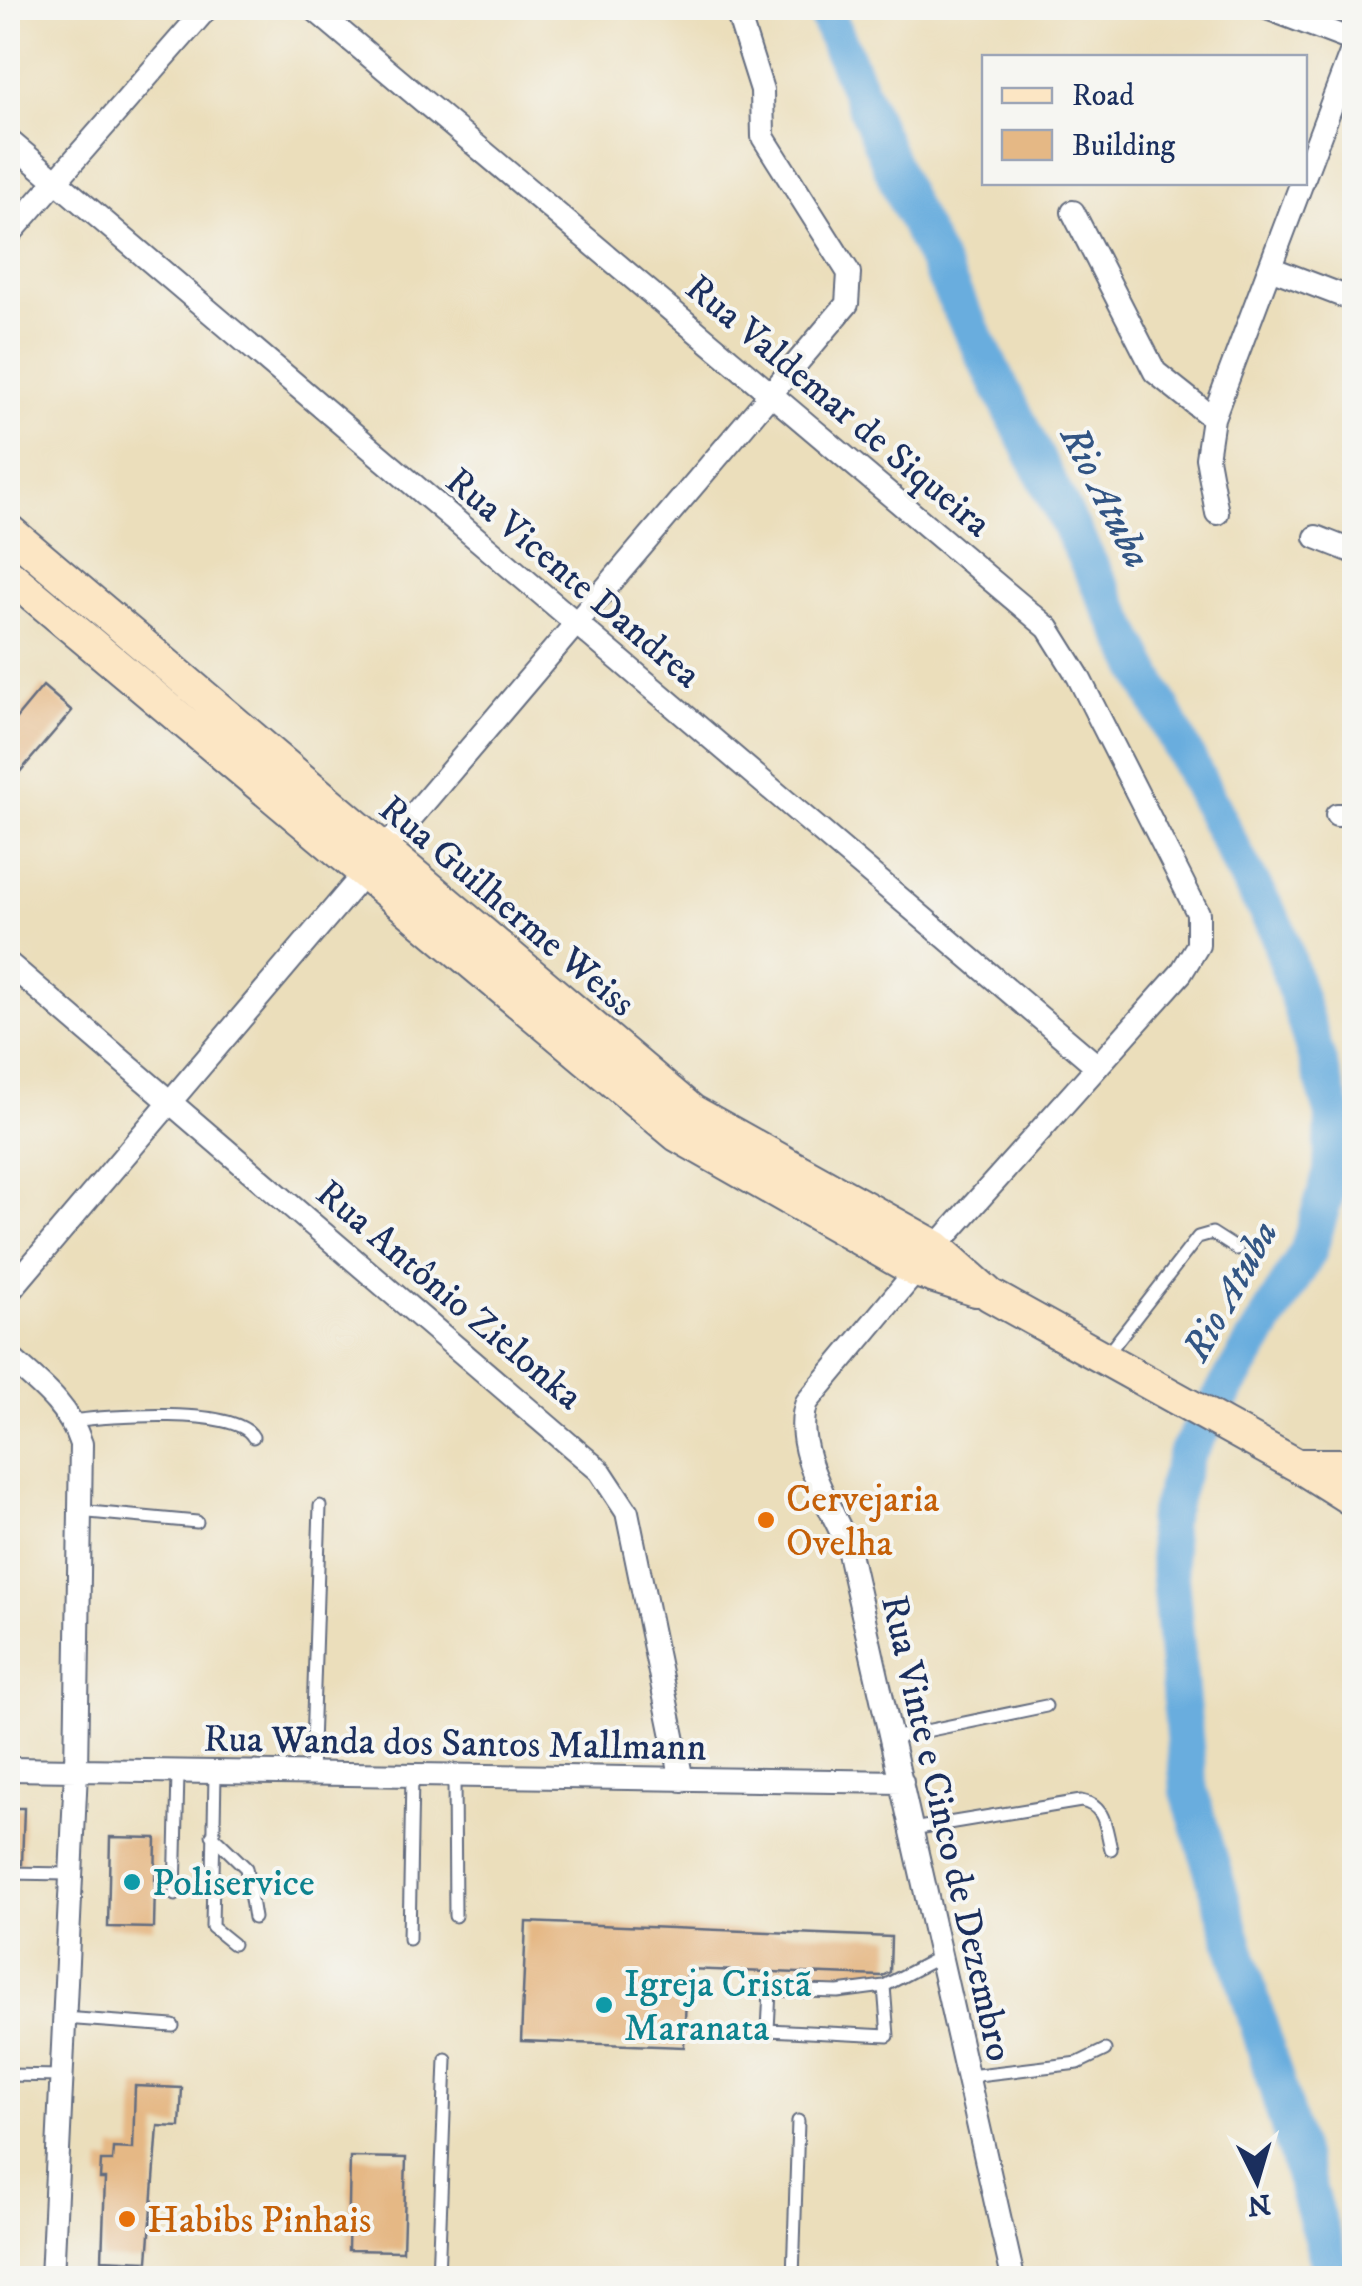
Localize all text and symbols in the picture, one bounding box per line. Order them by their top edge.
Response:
legend [982,55,1307,185]
text: Road [1072,78,1134,115]
text: Building [1072,128,1176,165]
street label: Rua Valdemar de Siqueira [675,265,1000,548]
water label: Rio Atuba [1047,417,1161,577]
street label: Rua Vicente Dandrea [435,458,710,699]
street label: Rua Guilherme Weiss [369,785,645,1028]
street label: Rua Antônio Zielonka [306,1170,592,1421]
water label: Rio Atuba [1172,1212,1291,1371]
place label: Cervejaria Ovelha [786,1476,939,1568]
marker: Cervejaria Ovelha [755,1509,777,1531]
street label: Rua Vinte e Cinco de Dezembro [869,1591,1023,2066]
street label: Rua Wanda dos Santos Mallmann [203,1716,707,1772]
place label: Poliservice [152,1860,315,1908]
marker: Poliservice [121,1871,143,1893]
place label: Igreja Cristã Maranata [624,1961,811,2053]
marker: Igreja Cristã Maranata [593,1994,615,2016]
north arrow [1207,2131,1307,2231]
text: N [1246,2186,1272,2223]
place label: Habibs Pinhais [147,2197,372,2245]
marker: Habibs Pinhais [116,2208,138,2230]

